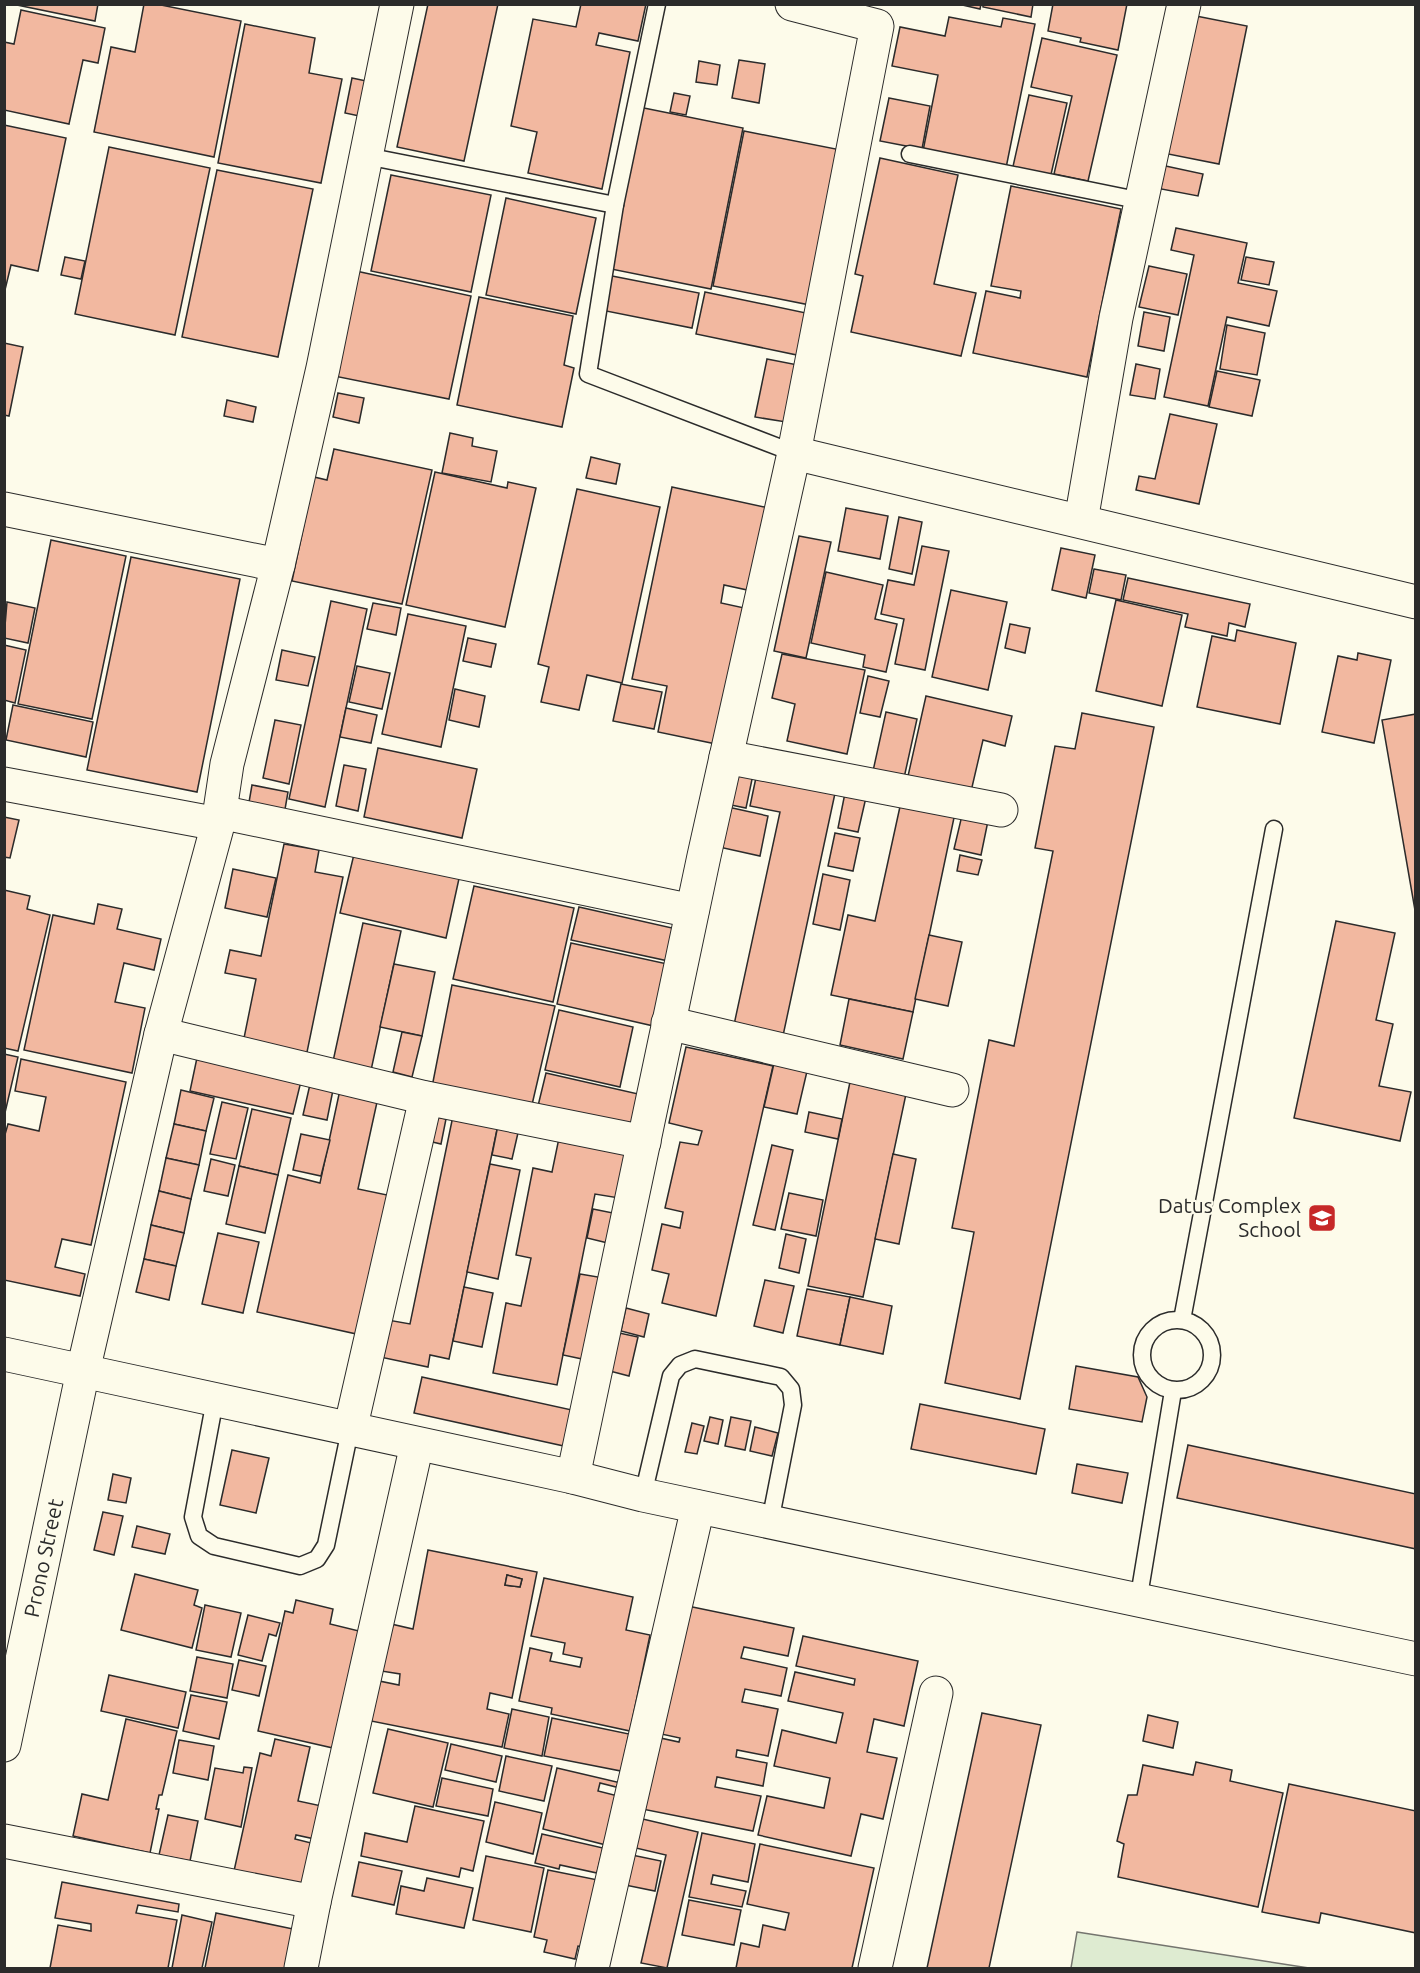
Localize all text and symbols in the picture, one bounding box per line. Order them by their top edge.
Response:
place label: Datus Complex School [1158,1193,1301,1241]
school or university icon: Datus Complex School [1306,1202,1338,1234]
street label: Prono Street [19,1496,67,1619]

